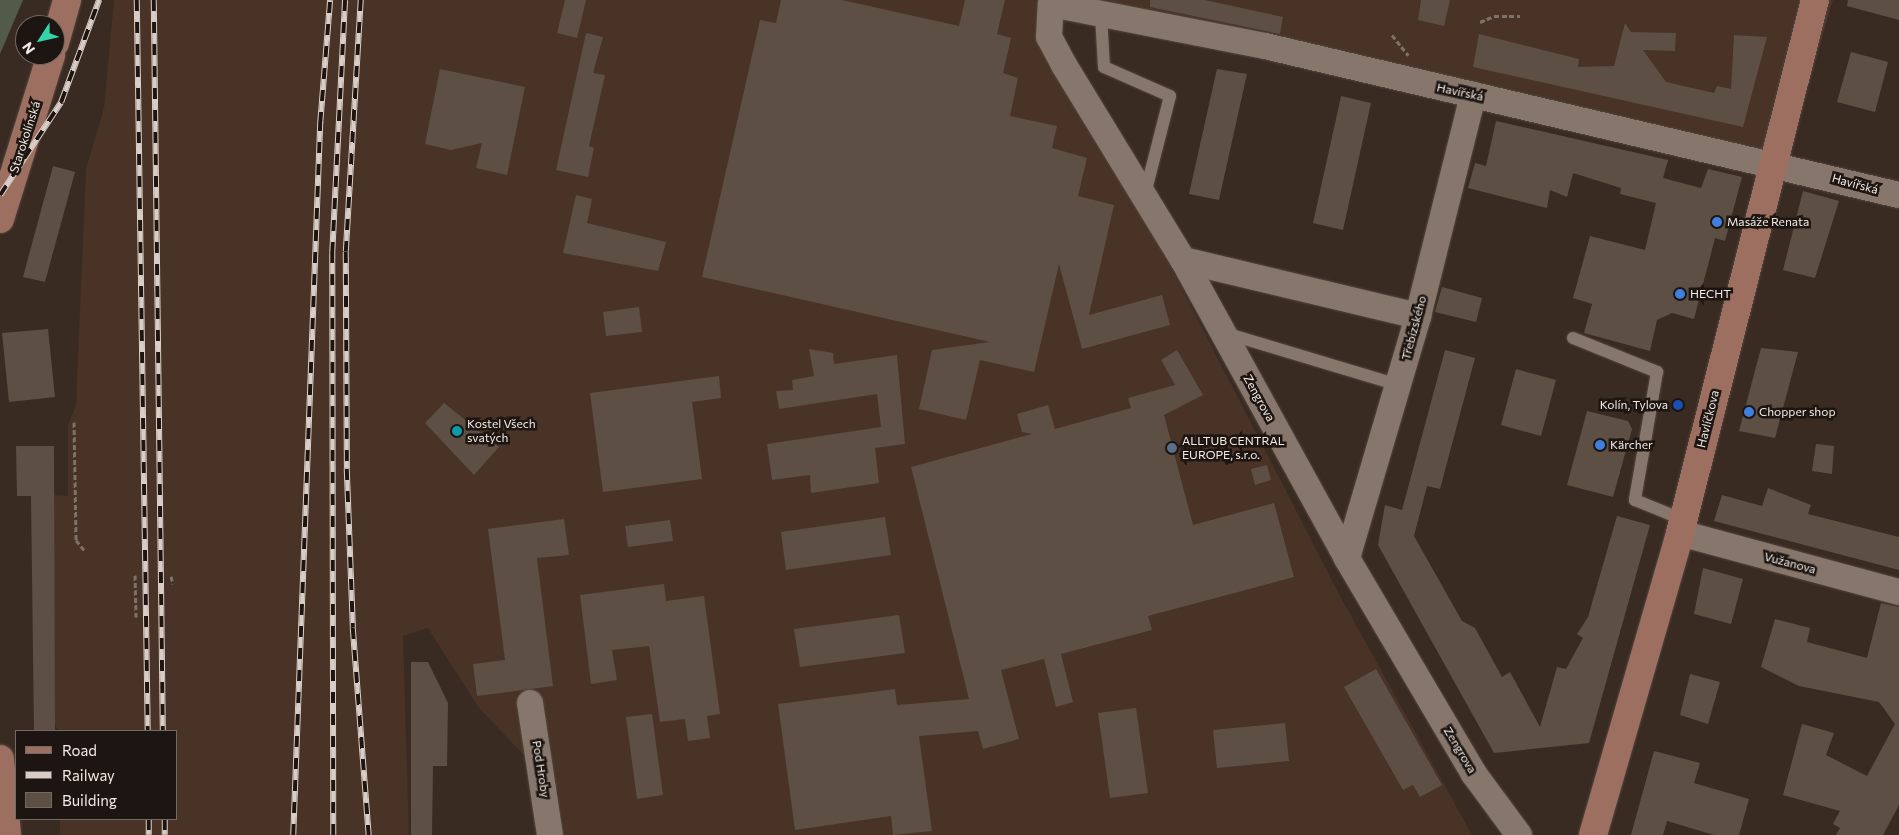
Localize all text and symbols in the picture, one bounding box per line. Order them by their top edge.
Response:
north arrow [15,15,65,65]
text: N [18,39,38,57]
street label: Havířská [1435,80,1485,104]
street label: Starokolínská [7,99,43,175]
street label: Havířská [1830,171,1880,197]
place label: Masáže Renata [1727,215,1809,229]
marker: Masáže Renata [1711,216,1723,228]
place label: HECHT [1690,287,1731,301]
marker: HECHT [1674,288,1686,300]
street label: Třebízského [1399,294,1429,362]
street label: Zengrova [1240,372,1278,424]
street label: Havlíčkova [1694,389,1722,449]
place label: Kolín, Tylova [1600,398,1668,412]
marker: Kolín, Tylova [1672,399,1684,411]
place label: Chopper shop [1759,405,1835,419]
marker: Chopper shop [1743,406,1755,418]
place label: Kostel Všech svatých [467,417,536,445]
marker: Kostel Všech svatých [451,425,463,437]
place label: ALLTUB CENTRAL EUROPE, s.r.o. [1182,434,1285,462]
place label: Kärcher [1610,438,1653,452]
marker: Kärcher [1594,439,1606,451]
marker: ALLTUB CENTRAL EUROPE, s.r.o. [1166,442,1178,454]
street label: Vužanova [1763,549,1817,577]
street label: Zengrova [1441,724,1479,776]
legend [15,730,178,820]
street label: Pod Hroby [529,739,553,799]
text: Road [62,741,97,759]
text: Railway [62,766,115,784]
text: Building [62,791,117,809]

